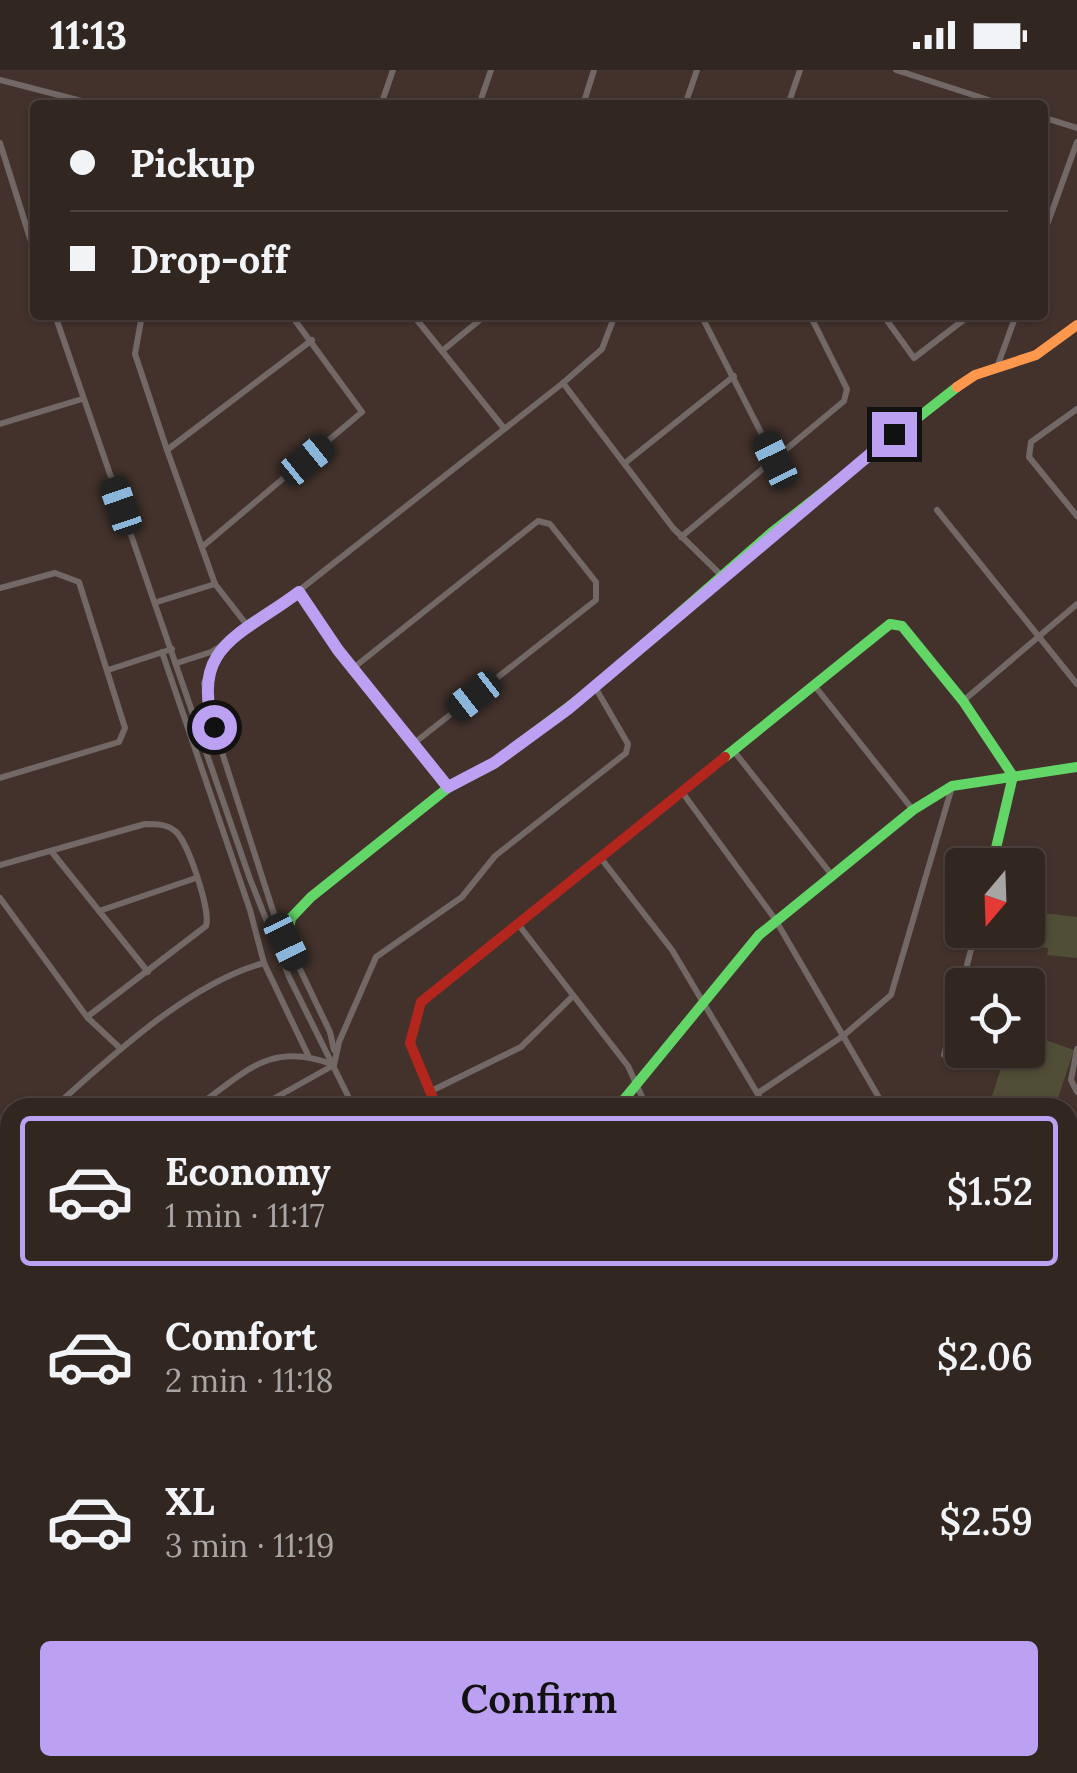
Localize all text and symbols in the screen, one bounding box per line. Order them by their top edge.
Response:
text: 11:13 [50,11,127,59]
text: Pickup [130,139,255,187]
text: Drop-off [130,235,288,283]
route end [872,412,917,457]
car [748,426,802,494]
car [274,429,340,491]
car [97,473,145,539]
car [441,666,507,726]
route start [192,705,237,750]
north arrow [945,848,1045,948]
map controls [945,848,1045,1068]
car [259,908,313,976]
button: locate [945,968,1045,1068]
icon: car [45,1146,135,1236]
text: Economy [165,1147,331,1195]
text: $1.52 [947,1167,1033,1215]
text: 1 min · 11:17 [165,1195,325,1236]
icon: car [45,1311,135,1401]
text: Comfort [165,1312,317,1360]
text: $2.06 [937,1332,1033,1380]
text: 2 min · 11:18 [165,1360,333,1401]
icon: car [45,1476,135,1566]
text: XL [165,1477,215,1525]
text: $2.59 [940,1497,1033,1545]
text: 3 min · 11:19 [165,1525,335,1566]
button: Confirm [40,1641,1038,1756]

